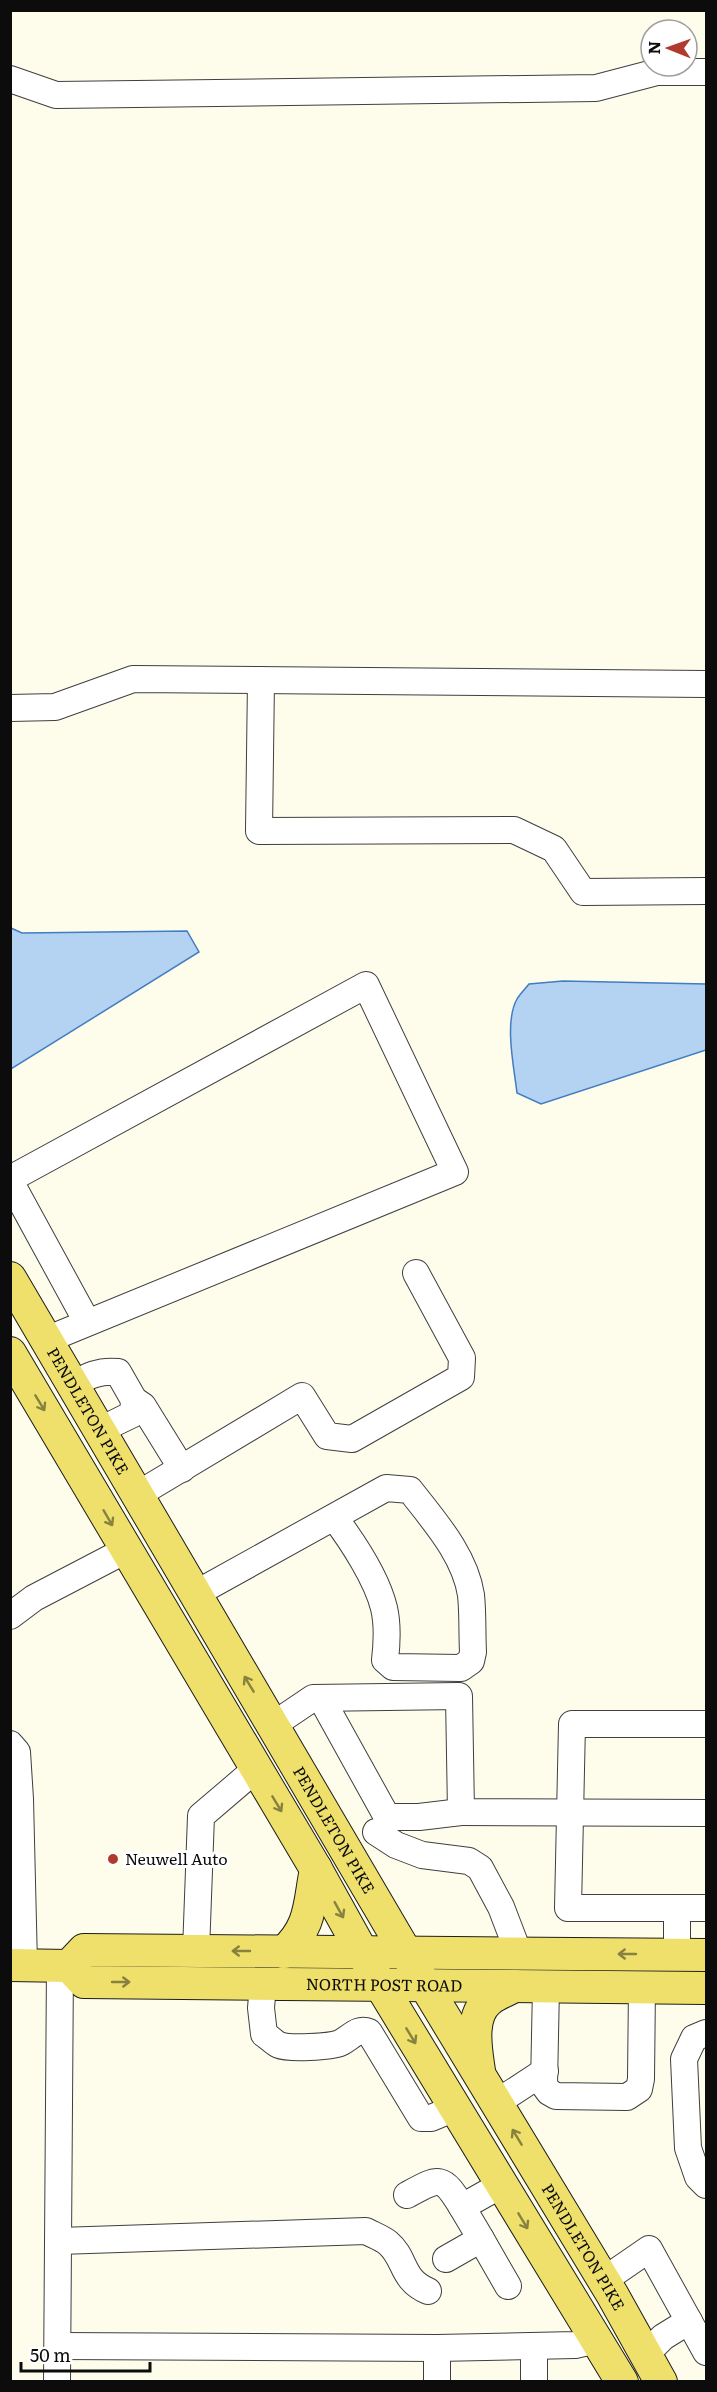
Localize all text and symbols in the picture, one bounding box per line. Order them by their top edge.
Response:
north arrow [639,18,699,78]
text: N [641,41,665,55]
street label: PENDLETON PIKE [42,1342,136,1479]
one-way arrow [35,1394,47,1411]
one-way arrow [102,1509,114,1526]
one-way arrow [243,1676,255,1693]
street label: PENDLETON PIKE [288,1761,382,1898]
one-way arrow [272,1795,284,1812]
place label: Neuwell Auto [125,1846,228,1870]
marker: Neuwell Auto [106,1852,120,1866]
one-way arrow [334,1901,345,1919]
one-way arrow [231,1945,251,1957]
one-way arrow [618,1948,638,1960]
street label: NORTH POST ROAD [306,1971,463,1997]
one-way arrow [110,1976,130,1988]
one-way arrow [406,2027,418,2044]
one-way arrow [511,2129,523,2146]
street label: PENDLETON PIKE [537,2179,632,2314]
one-way arrow [517,2212,529,2229]
scale bar [21,2335,150,2373]
text: 50 m [30,2341,71,2368]

